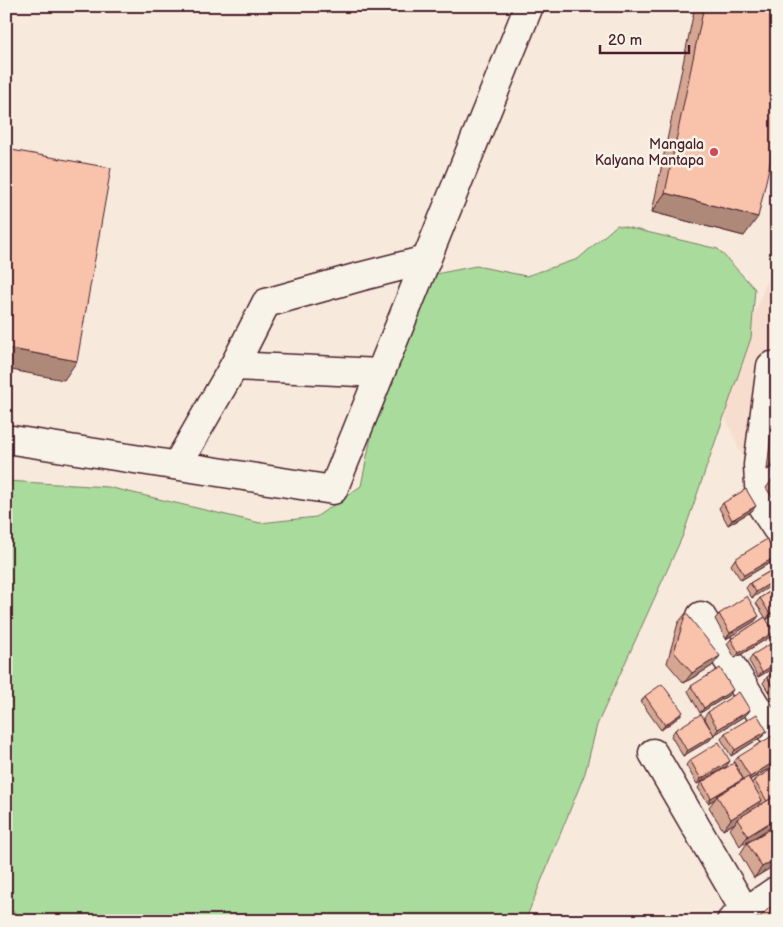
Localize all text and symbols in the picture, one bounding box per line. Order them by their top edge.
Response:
scale bar [600,22,689,54]
text: 20 m [608,31,642,50]
place label: Mangala Kalyana Mantapa [595,136,704,169]
marker: Mangala Kalyana Mantapa [708,146,720,158]

